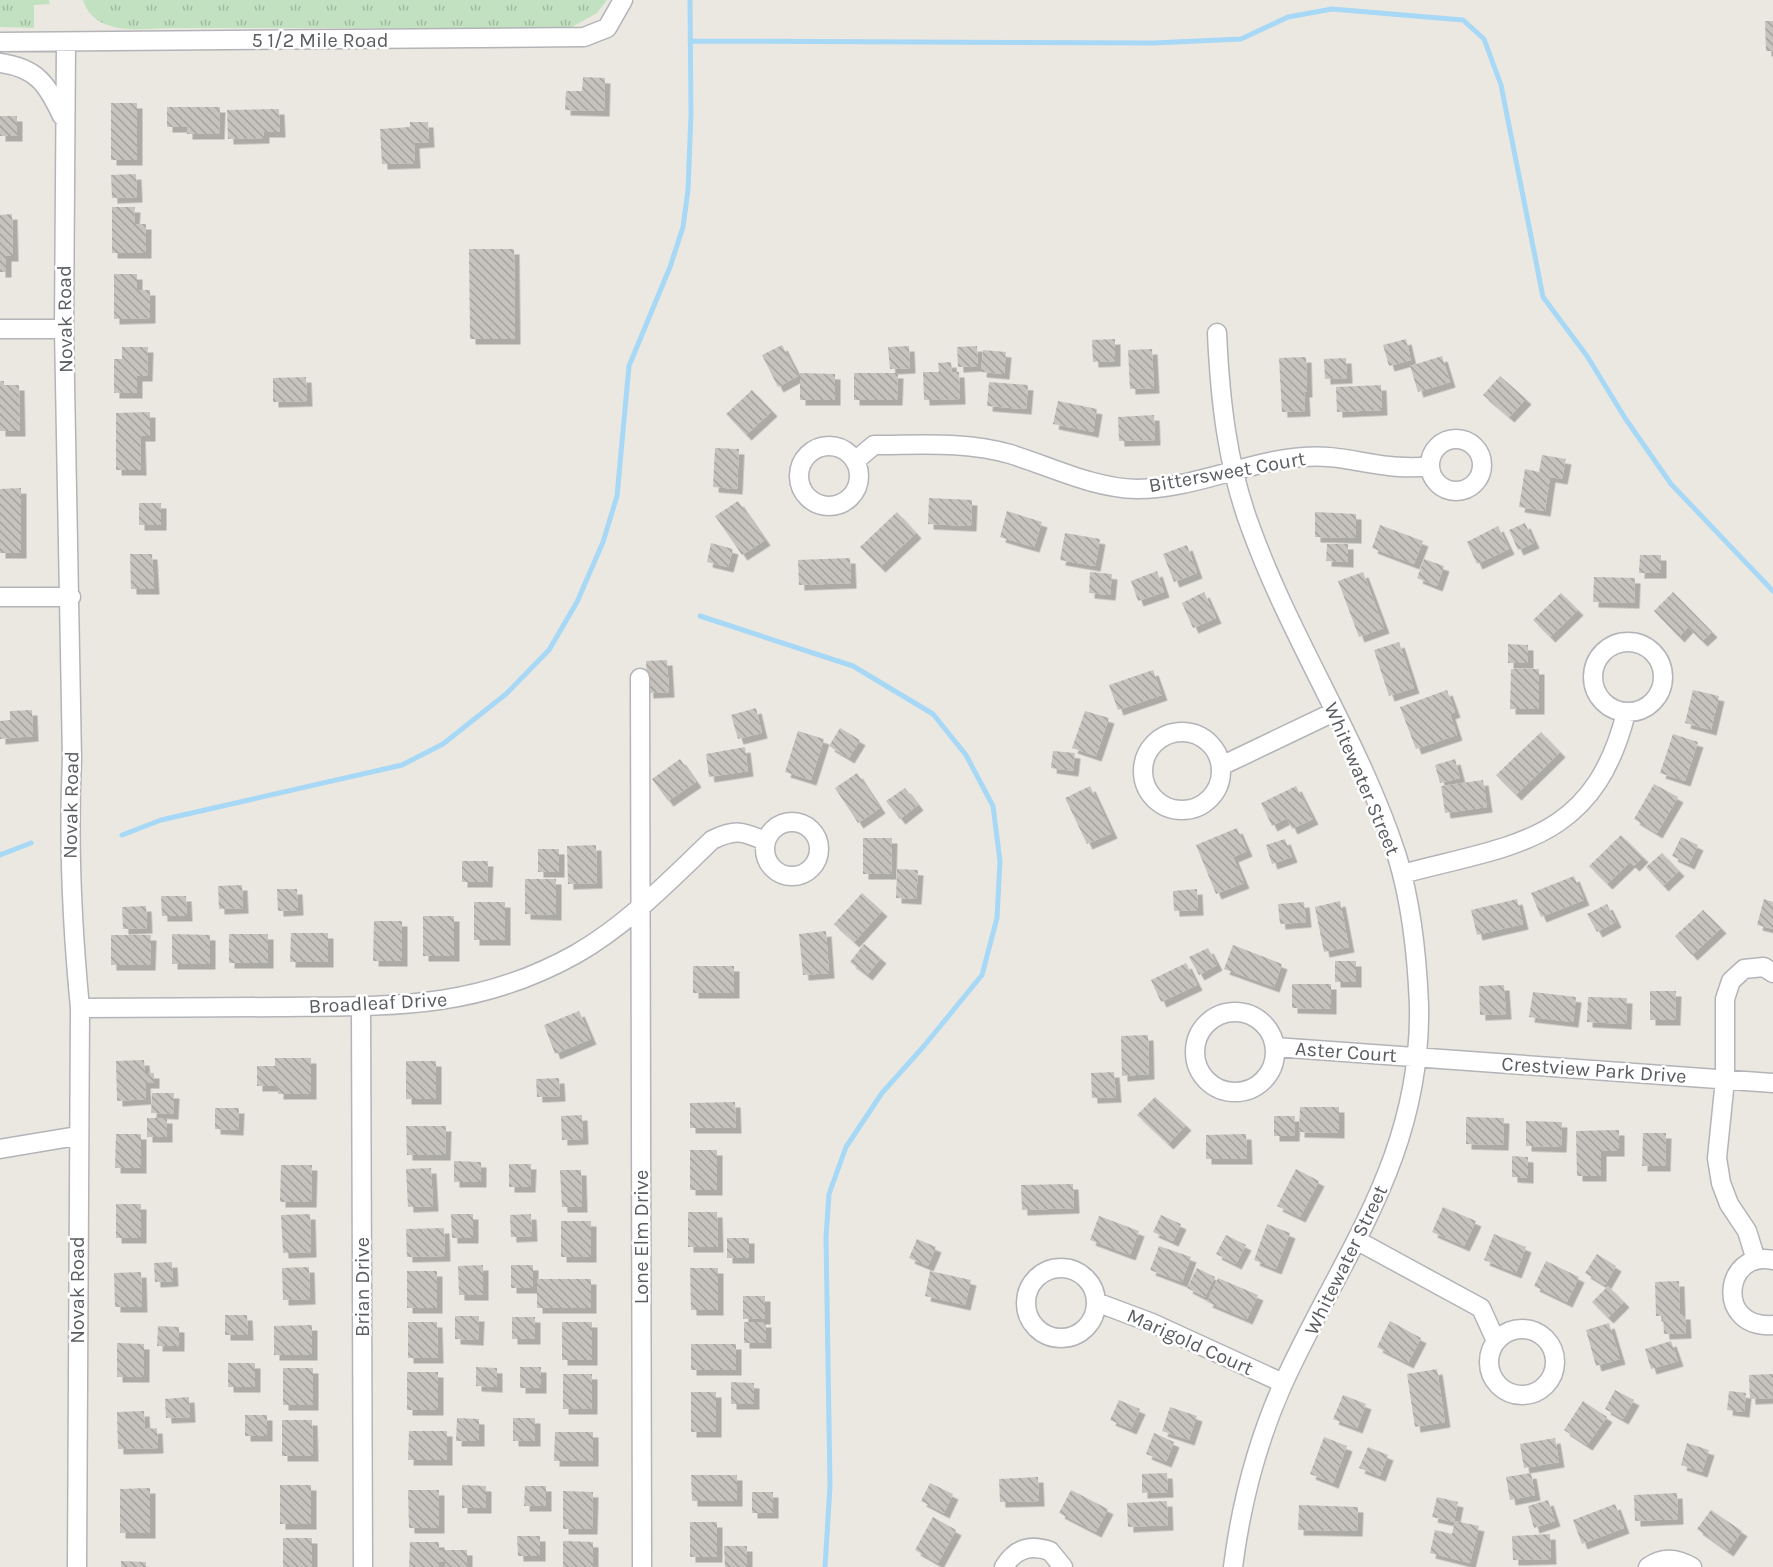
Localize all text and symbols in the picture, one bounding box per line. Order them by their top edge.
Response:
street label: 5 1/2 Mile Road [251,29,389,52]
street label: Novak Road [53,265,77,373]
street label: Bittersweet Court [1147,447,1308,497]
street label: Whitewater Street [1319,699,1405,859]
street label: Novak Road [59,751,83,859]
street label: Broadleaf Drive [308,988,448,1018]
street label: Aster Court [1294,1037,1398,1067]
street label: Crestview Park Drive [1501,1052,1687,1088]
street label: Lone Elm Drive [630,1170,653,1304]
street label: Whitewater Street [1300,1181,1392,1339]
street label: Novak Road [66,1236,89,1344]
street label: Brian Drive [351,1237,374,1337]
street label: Marigold Court [1123,1304,1257,1380]

